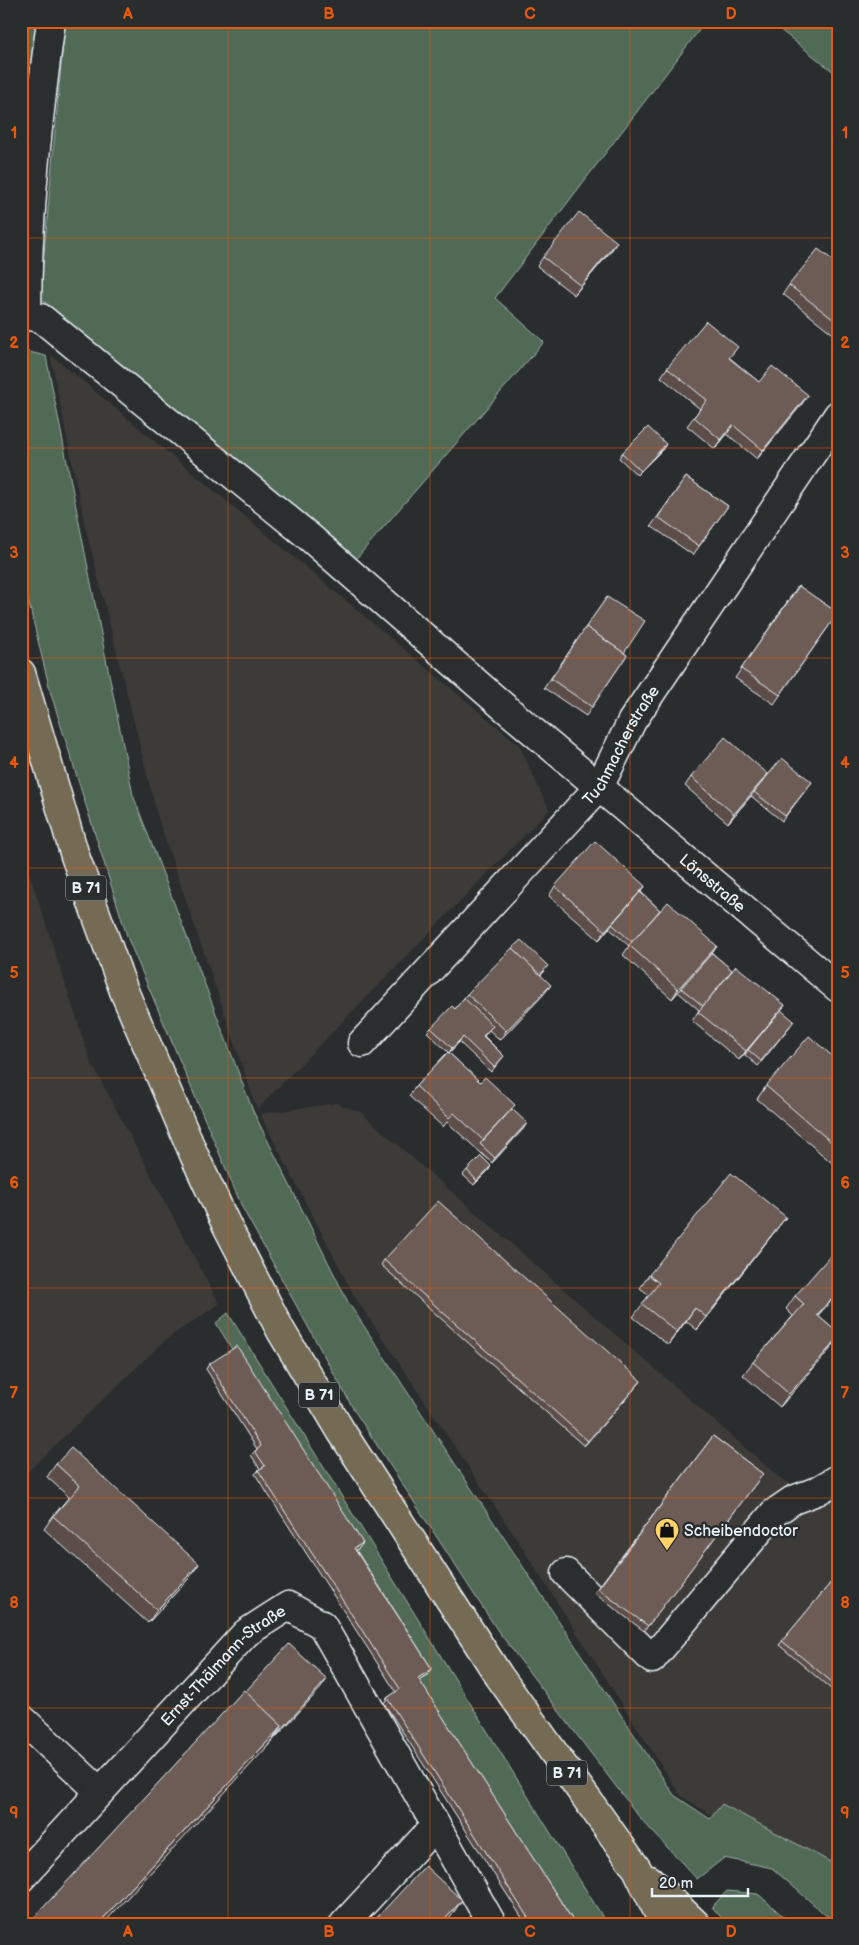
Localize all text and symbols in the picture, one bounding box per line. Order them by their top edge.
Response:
text: A [122,5,133,24]
text: B [323,5,335,24]
text: C [524,5,536,24]
text: D [725,5,737,24]
text: 1 [11,124,17,143]
text: 1 [842,124,848,143]
text: 2 [9,334,19,353]
text: 2 [840,334,850,353]
text: 3 [9,544,19,563]
text: 3 [840,544,850,563]
street label: Tuchmacherstraße [579,682,664,810]
text: 4 [9,754,19,773]
text: 4 [840,754,850,773]
street label: Lönsstraße [675,851,749,917]
road number: B 71 [66,876,106,900]
text: 5 [9,964,19,983]
text: 5 [840,964,850,983]
text: 6 [9,1174,19,1193]
text: 6 [840,1174,850,1193]
road number: B 71 [299,1382,339,1408]
text: 7 [10,1384,19,1403]
text: 7 [841,1384,850,1403]
shop icon: Scheibendoctor [654,1517,680,1551]
place label: Scheibendoctor [684,1522,798,1541]
text: 8 [9,1594,19,1613]
text: 8 [840,1594,850,1613]
street label: Ernst-Thälmann-Straße [157,1602,290,1730]
road number: B 71 [547,1760,587,1786]
text: 9 [9,1804,19,1823]
text: 9 [840,1804,850,1823]
scale bar [652,1865,748,1897]
text: 20 m [659,1874,693,1893]
text: A [122,1923,133,1942]
text: B [323,1923,335,1942]
text: C [524,1923,536,1942]
text: D [725,1923,737,1942]

